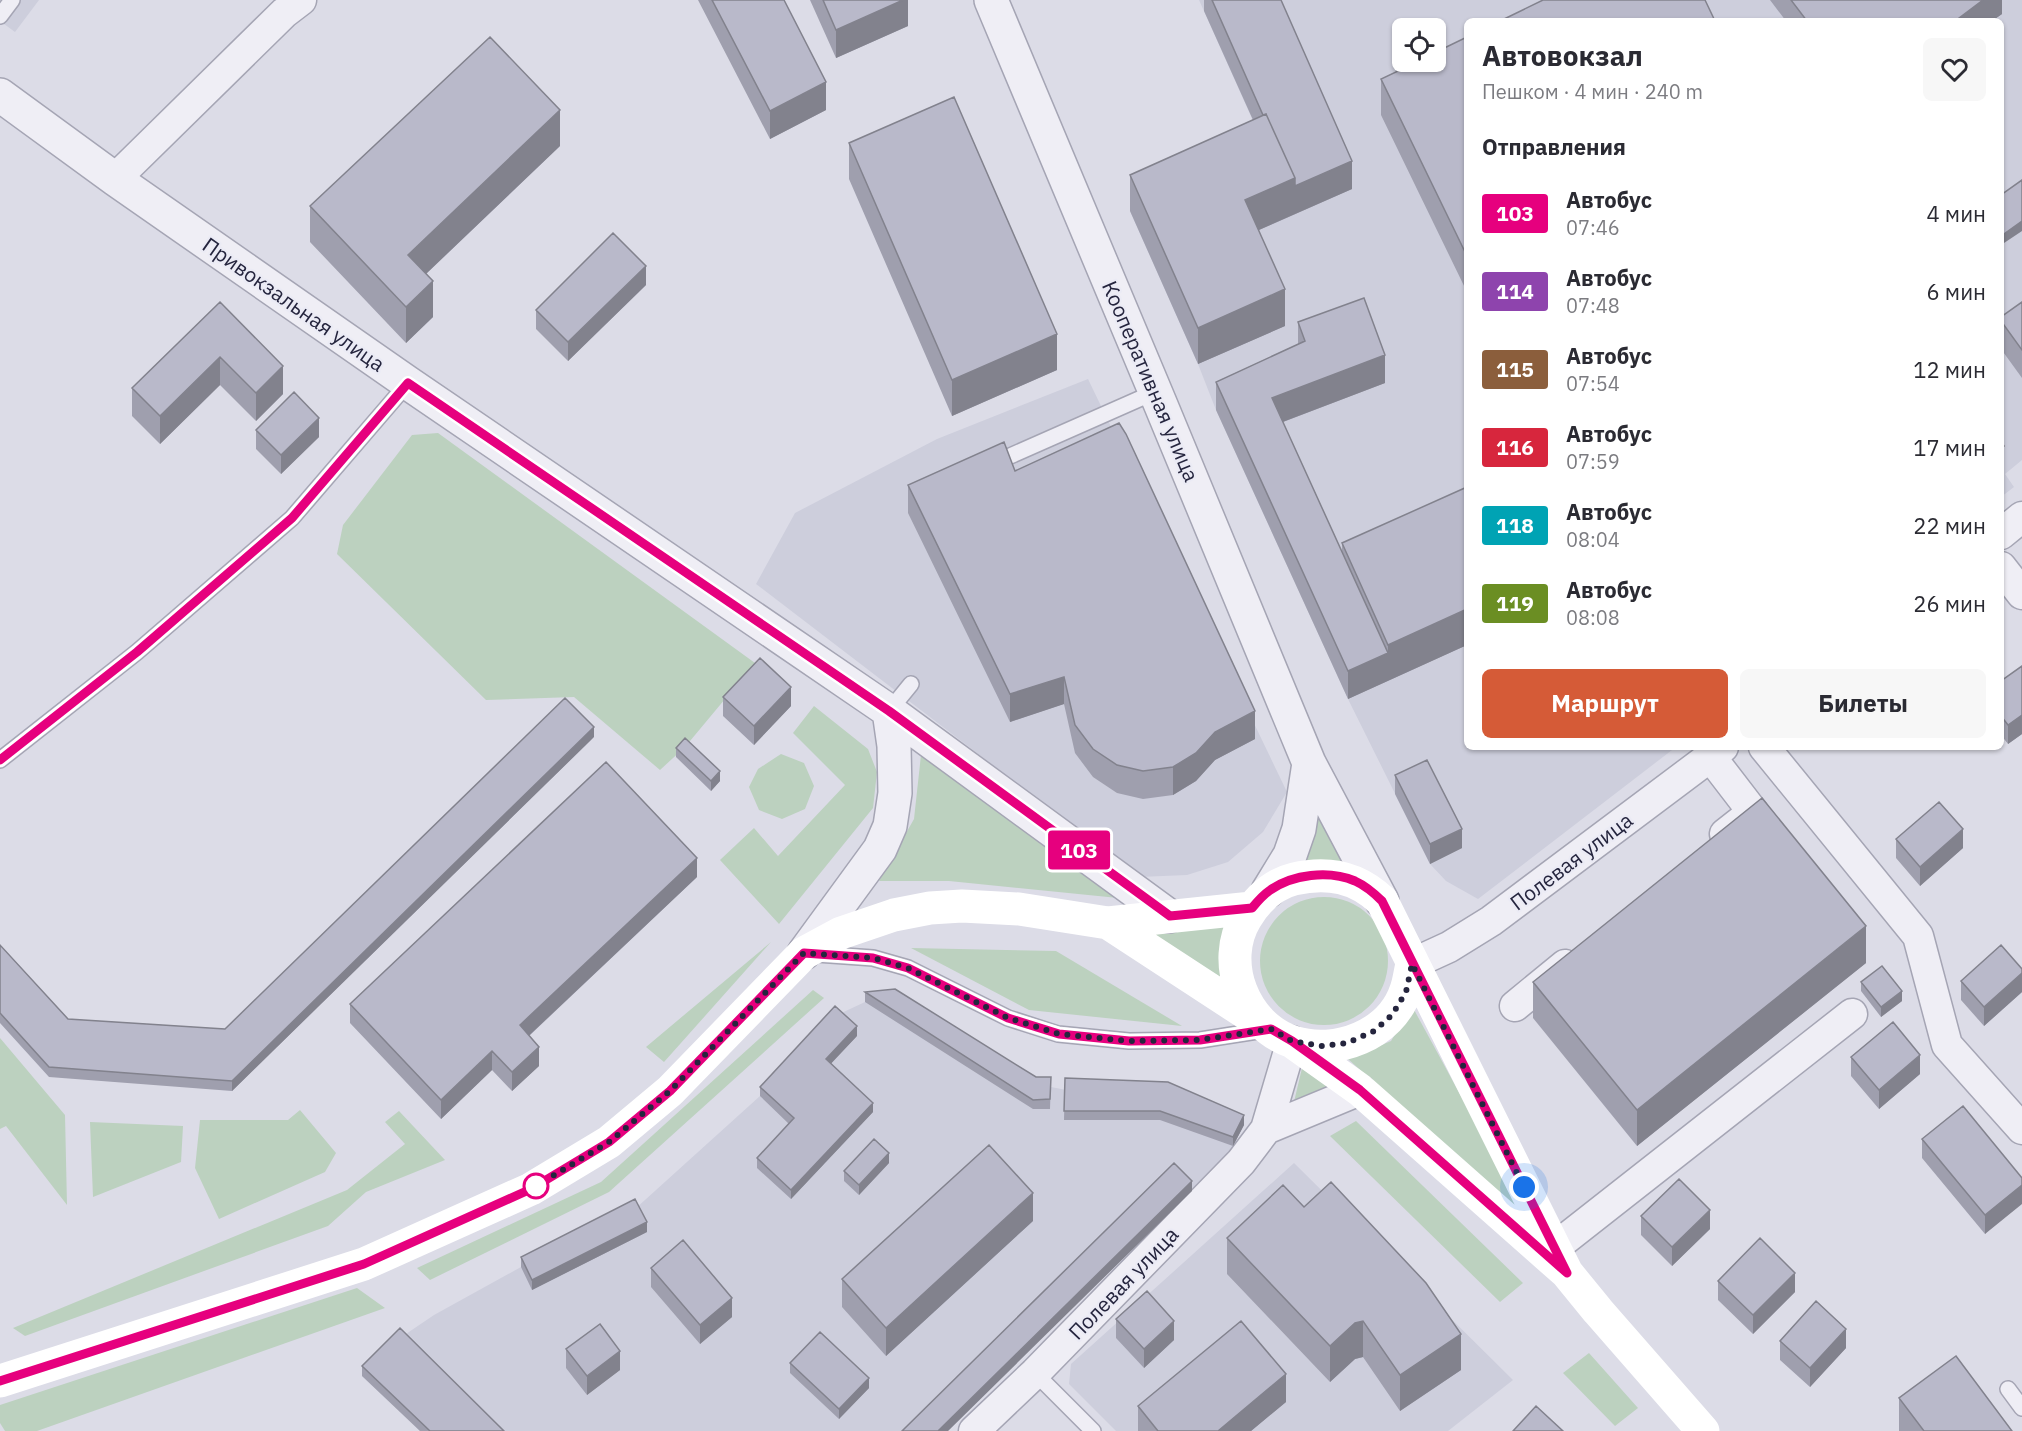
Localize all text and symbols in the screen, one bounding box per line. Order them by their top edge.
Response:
map controls [1392,18,1446,72]
button: locate [1392,18,1446,72]
text: Автовокзал [1482,37,1643,74]
button: heart [1923,38,1986,101]
text: Пешком · 4 мин · 240 m [1482,78,1703,105]
text: Отправления [1482,132,1626,161]
text: Автобус [1566,185,1652,214]
text: 103 [1496,199,1534,227]
text: 4 мин [1926,199,1986,228]
text: 07:46 [1566,214,1620,241]
street label: Привокзальная улица [197,230,391,378]
text: Автобус [1566,263,1652,292]
street label: Кооперативная улица [1096,276,1206,486]
text: 114 [1496,277,1534,305]
text: 6 мин [1926,277,1986,306]
text: 07:48 [1566,292,1620,319]
text: Автобус [1566,341,1652,370]
text: 115 [1496,355,1534,383]
text: 12 мин [1913,355,1986,384]
text: 07:54 [1566,370,1620,397]
text: Автобус [1566,419,1652,448]
text: 116 [1496,433,1534,461]
text: 17 мин [1913,433,1986,462]
text: 07:59 [1566,448,1620,475]
text: Автобус [1566,497,1652,526]
text: 118 [1496,511,1534,539]
text: 22 мин [1913,511,1986,540]
text: 08:04 [1566,526,1620,553]
text: Автобус [1566,575,1652,604]
text: 119 [1496,589,1534,617]
text: 26 мин [1913,589,1986,618]
text: 08:08 [1566,604,1620,631]
button: Маршрут [1482,669,1728,738]
button: Билеты [1740,669,1986,738]
street label: Полевая улица [1504,806,1638,916]
line badge: 103 [1044,830,1114,870]
text: 103 [1060,836,1098,864]
your location [1509,1172,1539,1202]
unlabelled marker [523,1173,549,1199]
street label: Полевая улица [1062,1220,1184,1346]

